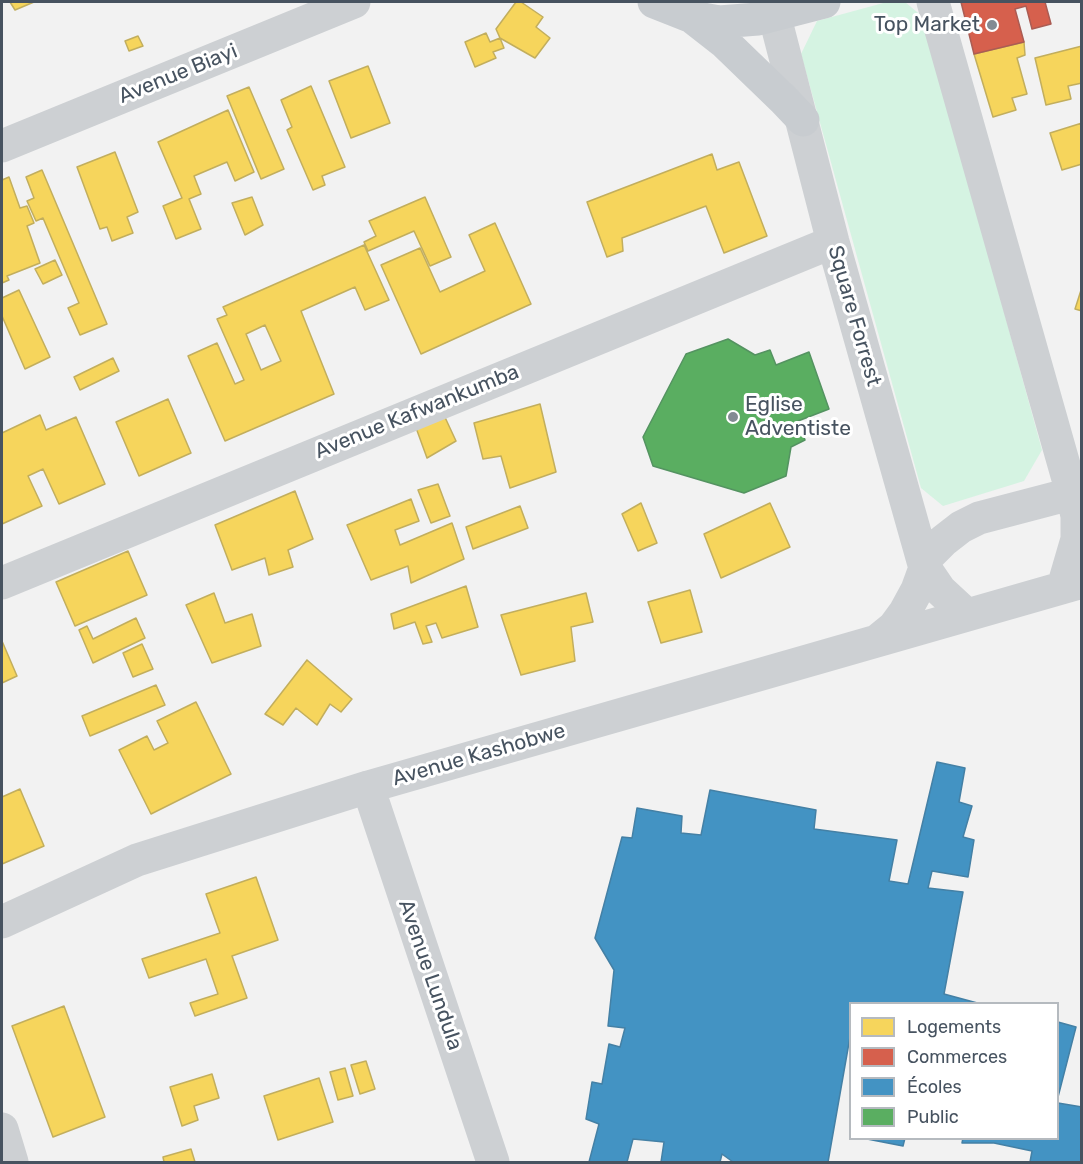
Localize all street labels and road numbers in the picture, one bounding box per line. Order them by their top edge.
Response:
street label: Avenue Biayi [115,39,241,109]
street label: Square Forrest [822,243,886,389]
street label: Avenue Kafwankumba [311,360,523,464]
street label: Avenue Kashobwe [390,718,568,792]
street label: Avenue Lundula [392,896,468,1054]

